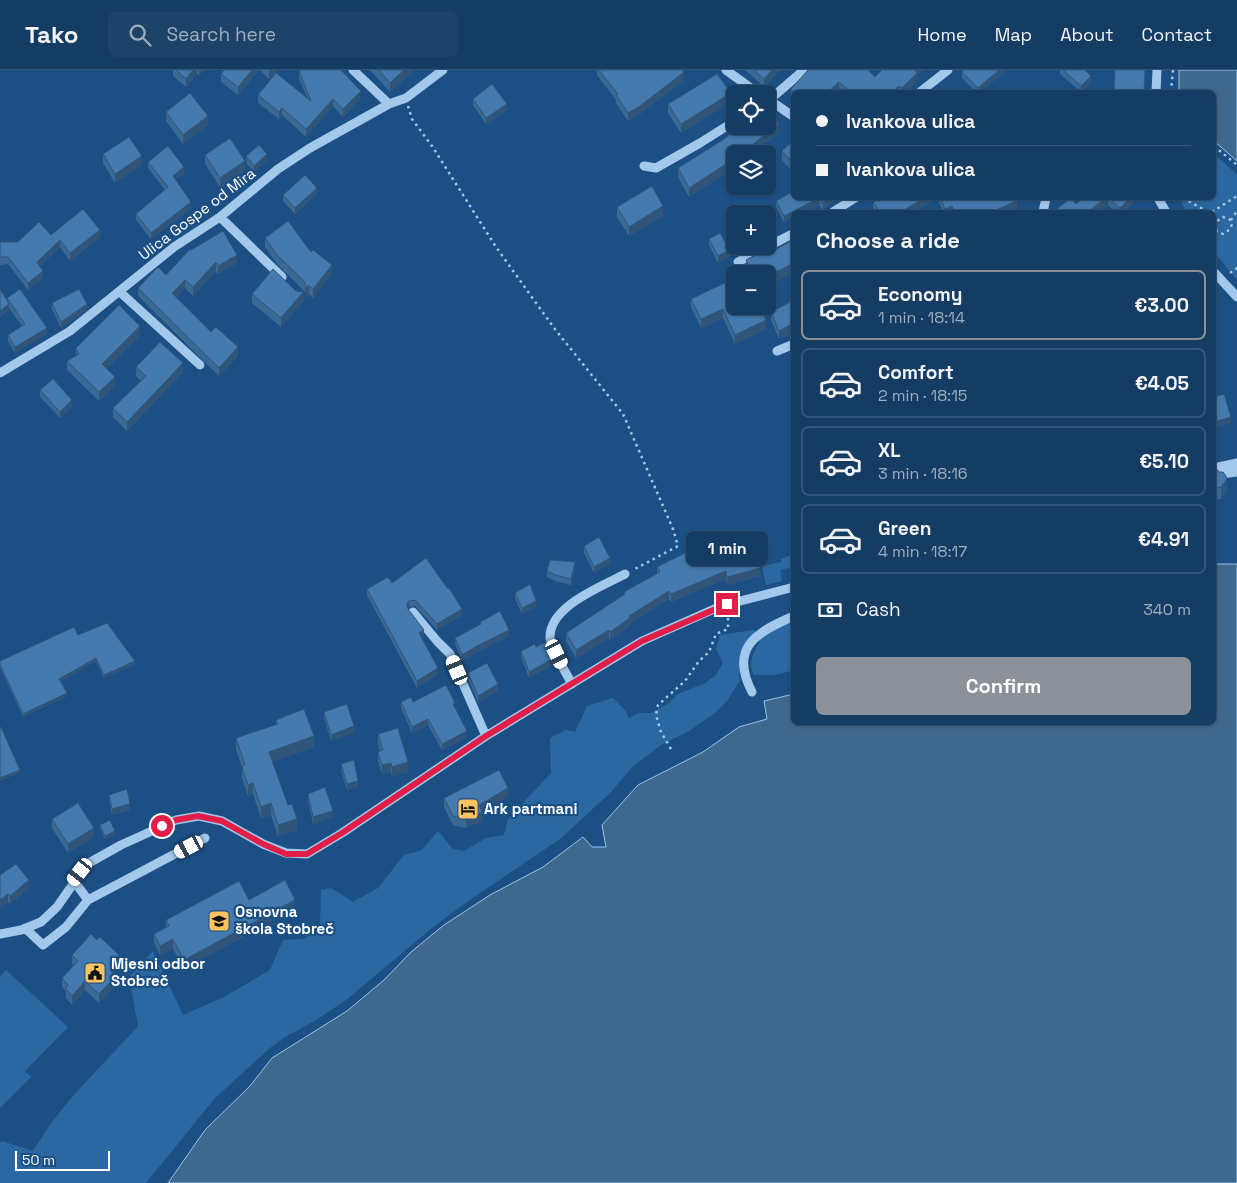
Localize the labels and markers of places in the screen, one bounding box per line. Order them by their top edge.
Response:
hotel icon: Ark partmani [456,797,480,821]
place label: Ark partmani [484,799,577,818]
place label: Osnovna škola Stobreč [235,902,334,938]
school or university icon: Osnovna škola Stobreč [207,909,231,933]
place label: Mjesni odbor Stobreč [111,954,205,990]
public building icon: Mjesni odbor Stobreč [83,961,107,985]

